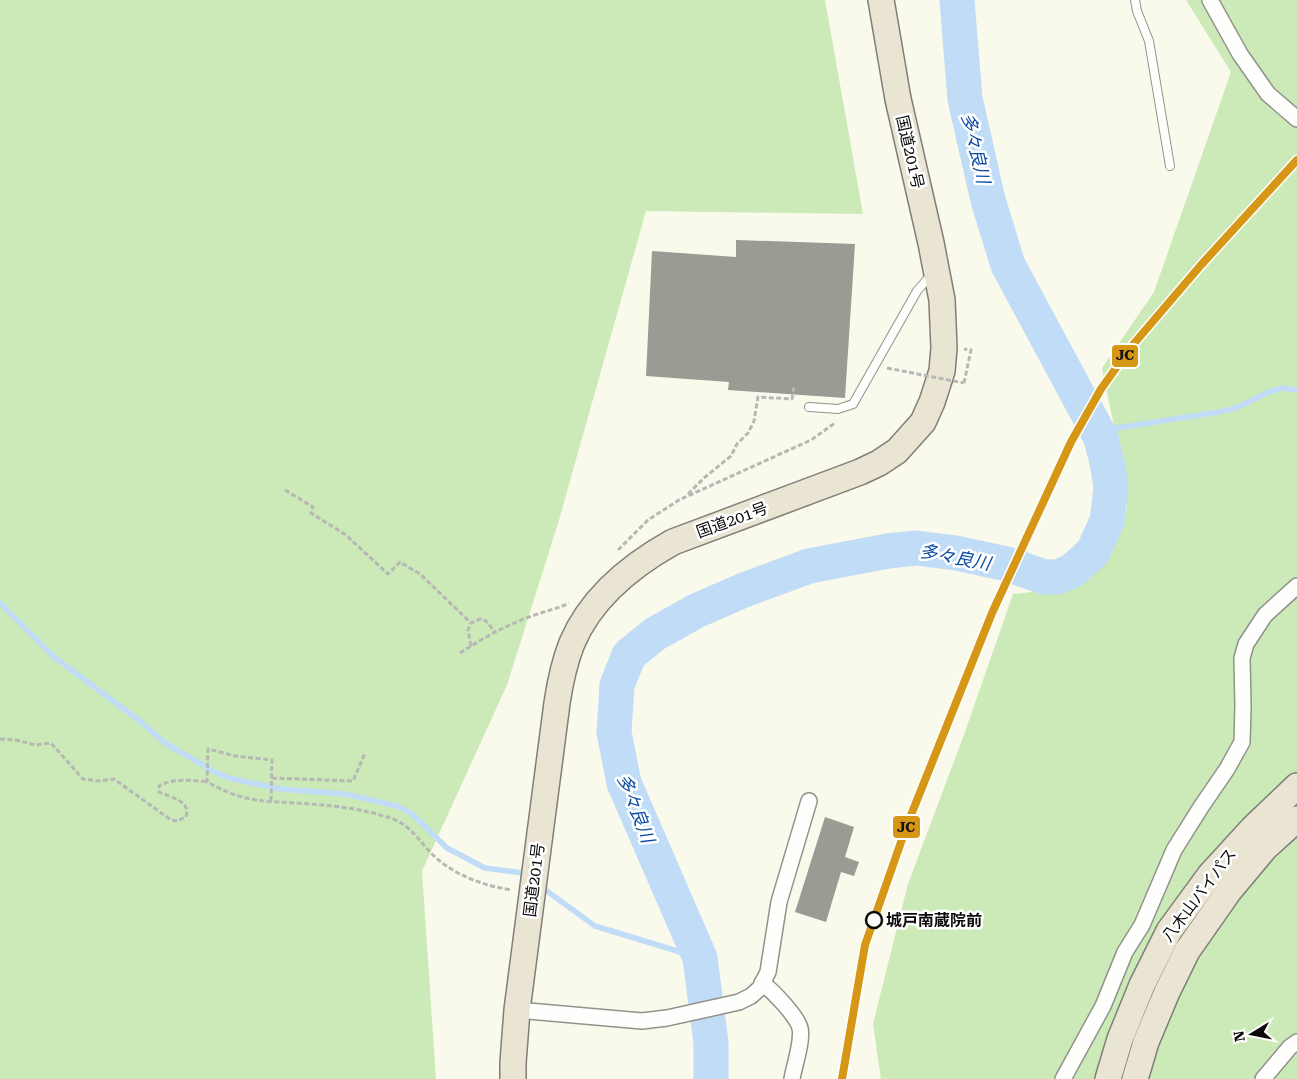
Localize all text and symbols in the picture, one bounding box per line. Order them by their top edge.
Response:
water label: 多々良川 [958,111,995,187]
street label: 国道201号 [892,113,928,191]
line badge: JC [1111,344,1139,368]
text: JC [1116,347,1134,363]
street label: 国道201号 [694,498,770,542]
water label: 多々良川 [918,540,994,575]
water label: 多々良川 [613,771,659,847]
line badge: JC [892,815,921,839]
text: JC [897,819,915,835]
street label: 国道201号 [520,842,548,918]
street label: 八木山バイパス [1158,845,1240,945]
marker: 城戸南蔵院前 [865,911,883,929]
place label: 城戸南蔵院前 [886,911,982,930]
north arrow [1227,1009,1277,1059]
text: N [1230,1029,1248,1043]

